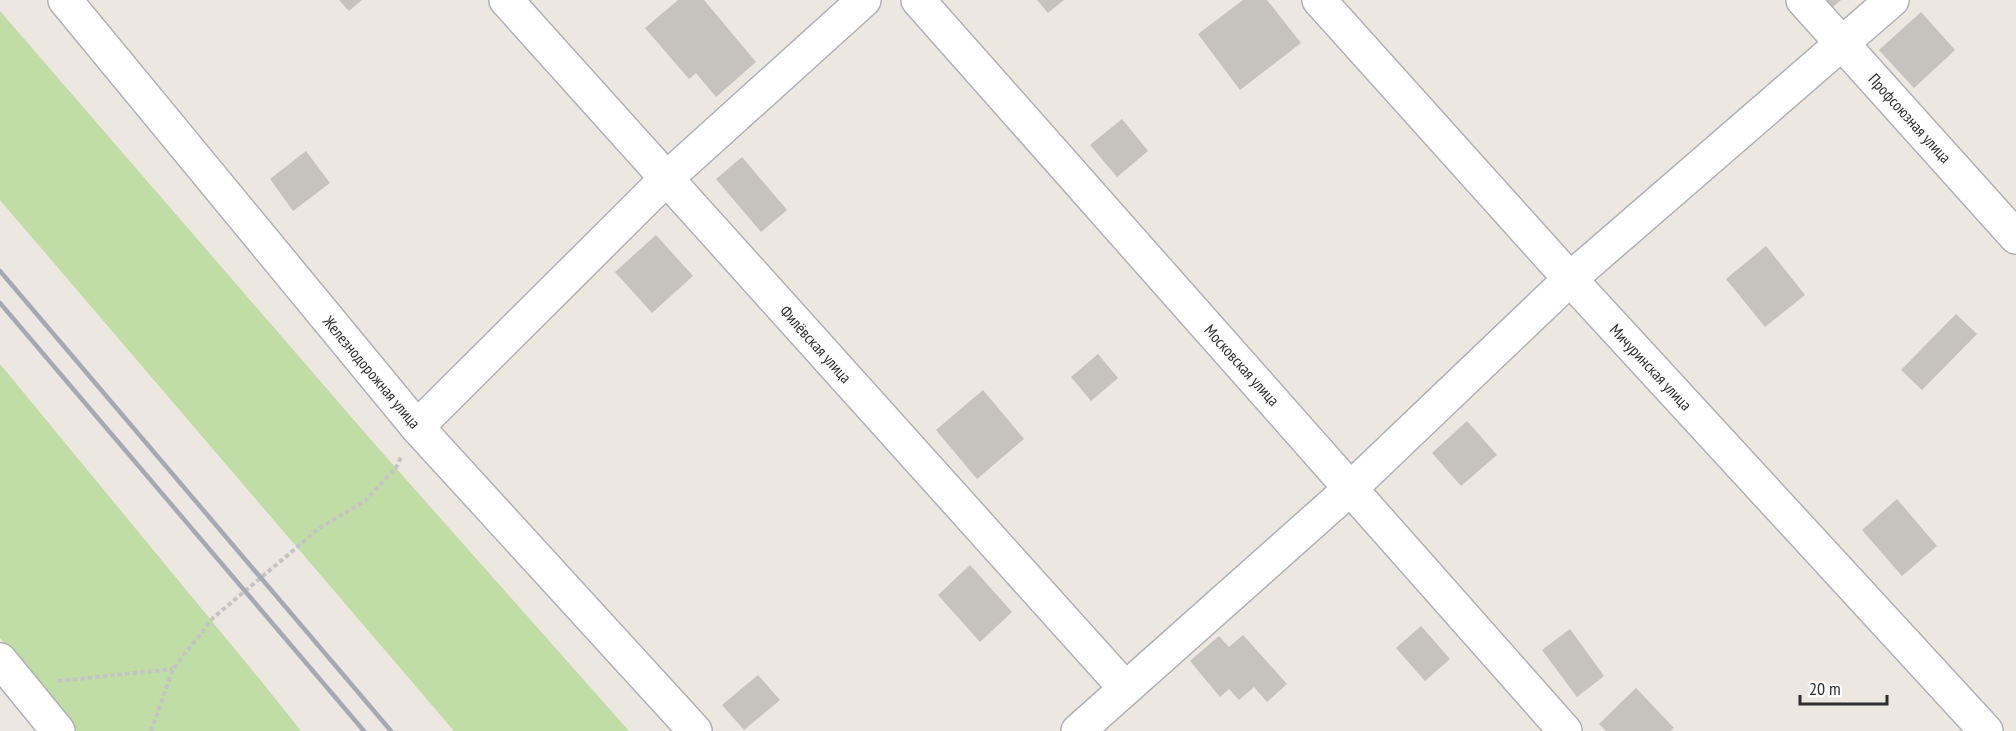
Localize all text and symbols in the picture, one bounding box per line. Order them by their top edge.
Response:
street label: Профсоюзная улица [1864,69,1956,167]
street label: Филёвская улица [776,301,856,387]
street label: Железнодорожная улица [318,311,425,432]
street label: Московская улица [1200,320,1284,410]
street label: Мичуринская улица [1606,320,1696,414]
scale bar [1800,668,1887,706]
text: 20 m [1809,677,1841,700]

